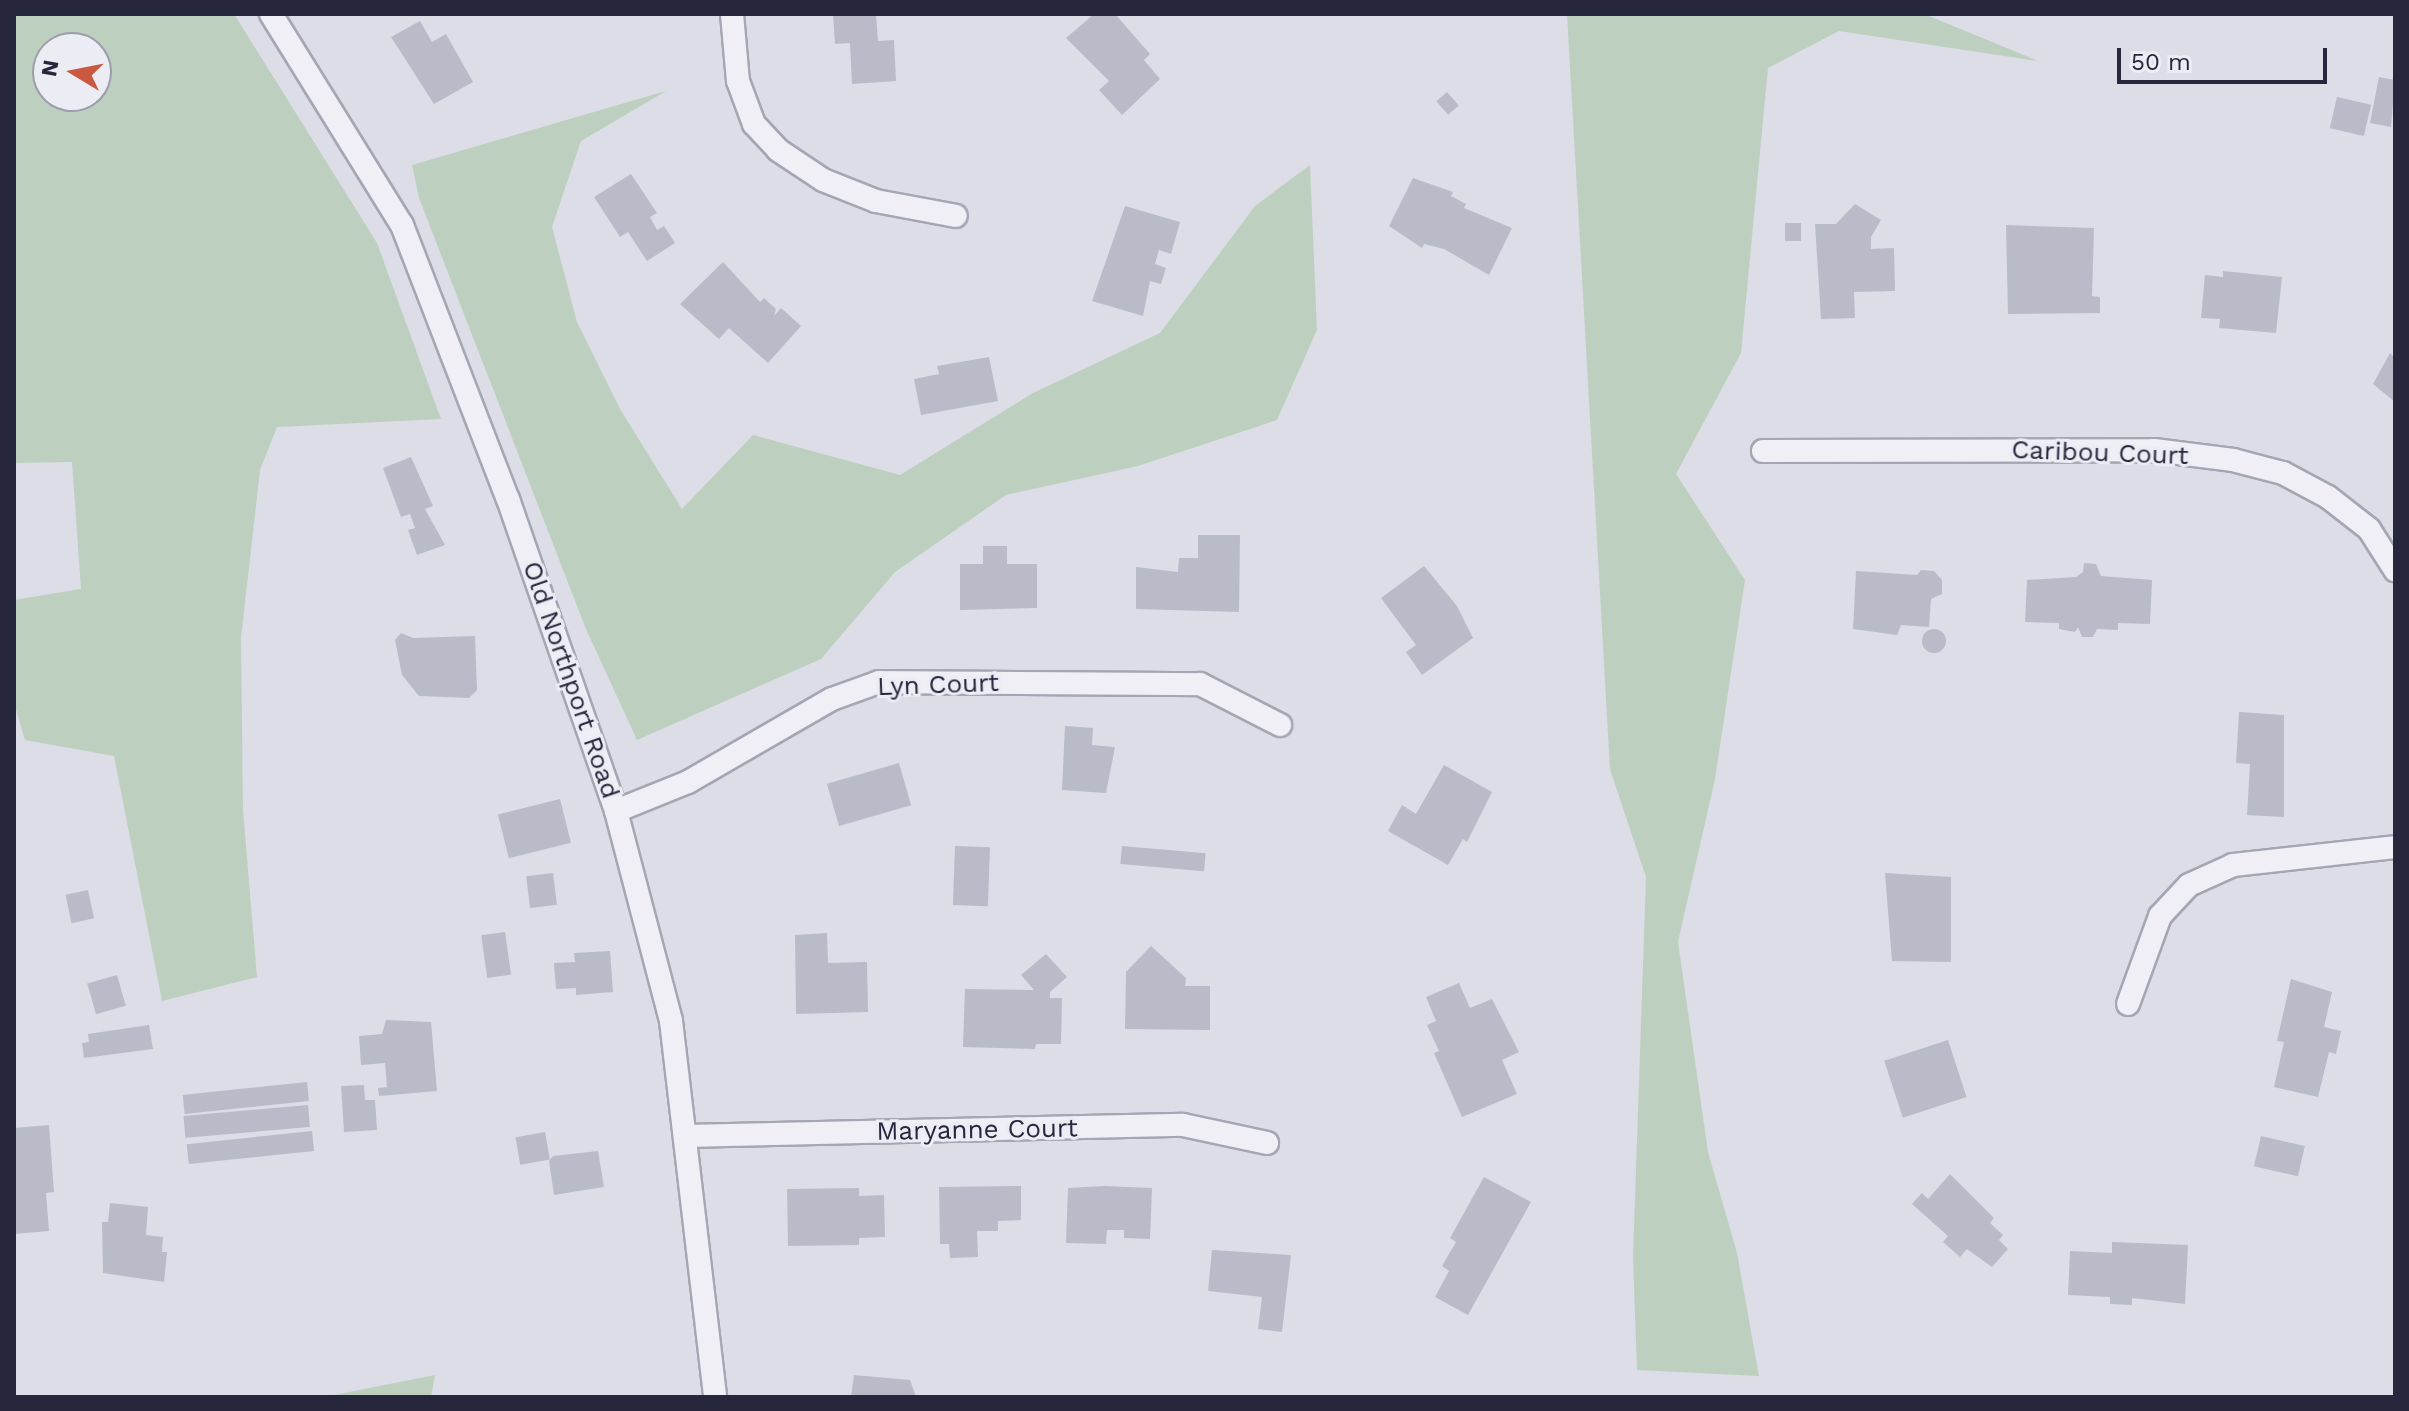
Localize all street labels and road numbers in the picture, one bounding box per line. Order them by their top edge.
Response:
street label: Caribou Court [2011,434,2189,472]
street label: Old Northport Road [516,557,626,803]
street label: Lyn Court [877,667,999,703]
street label: Maryanne Court [876,1113,1078,1147]

